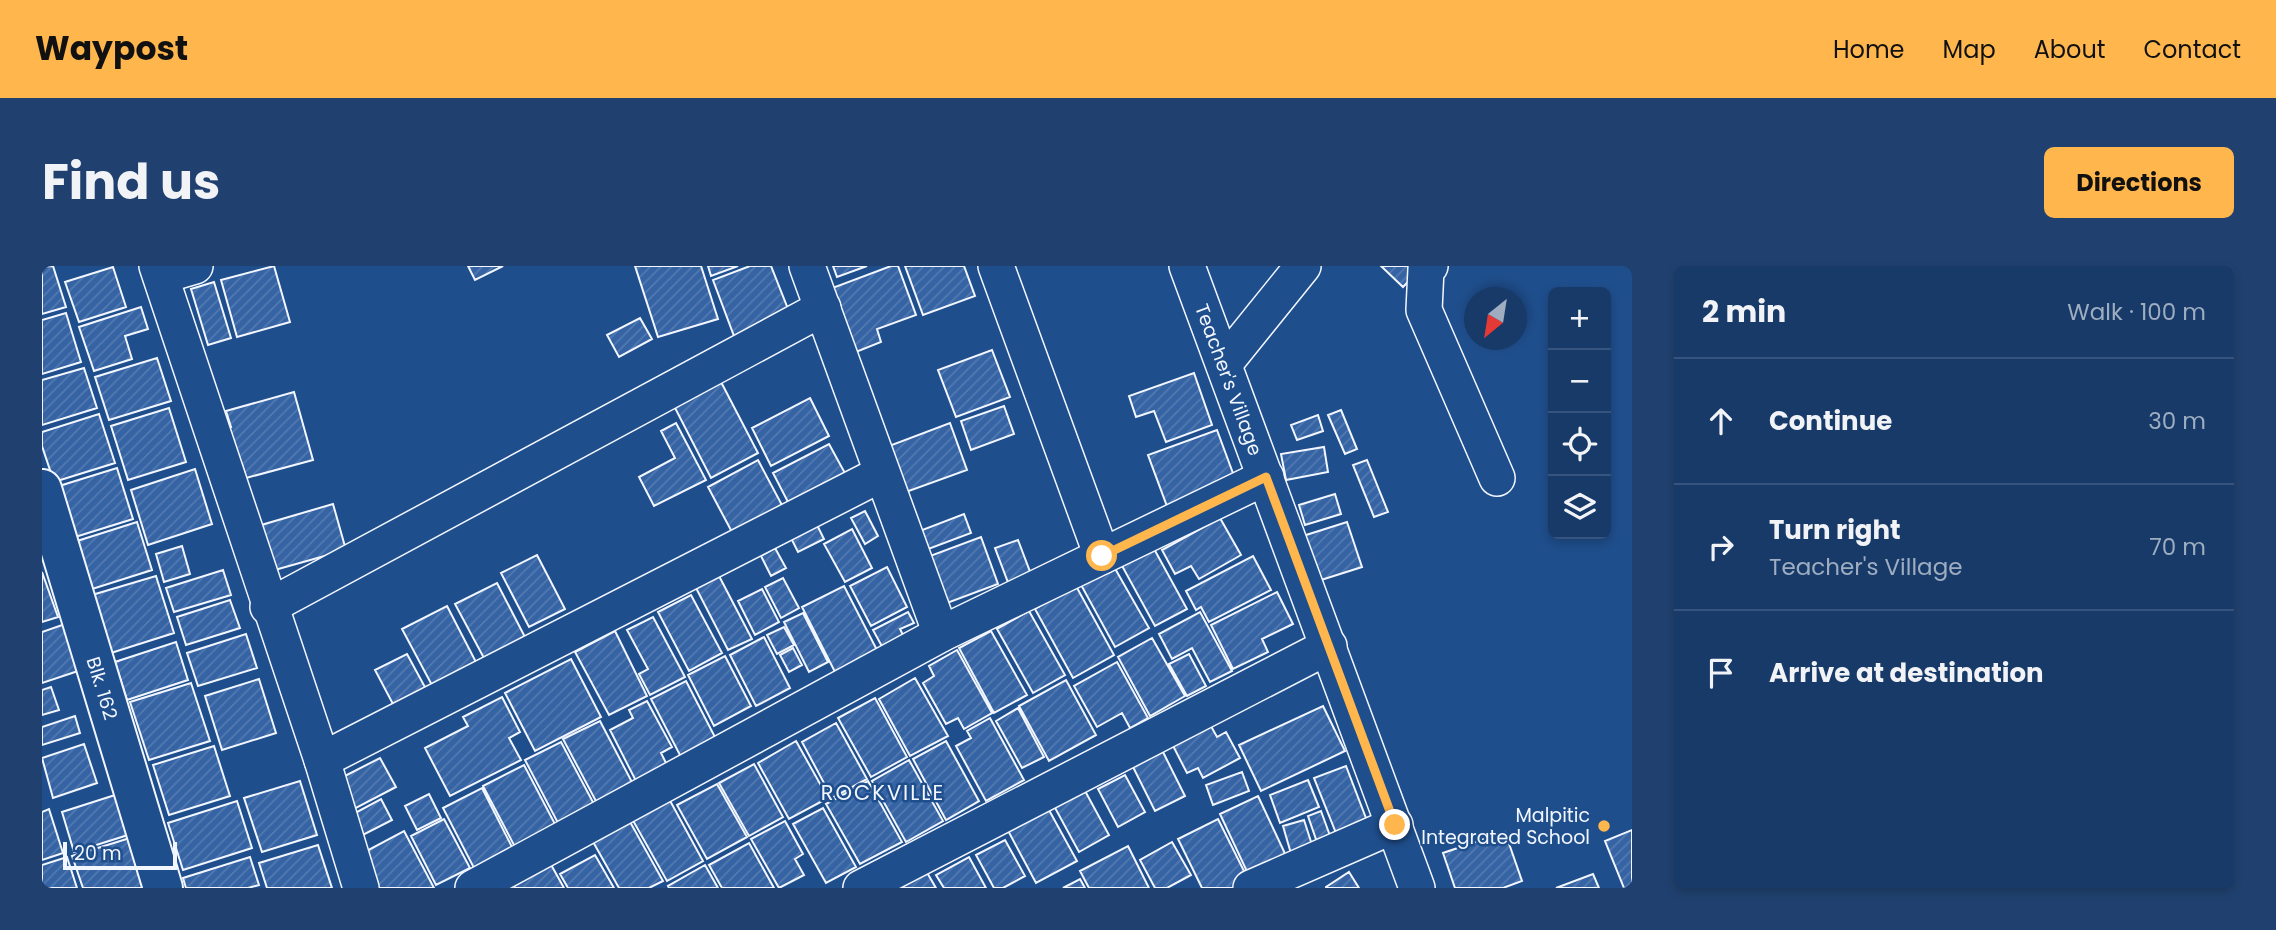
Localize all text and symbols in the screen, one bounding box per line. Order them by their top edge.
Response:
text: Waypost [35,25,188,72]
text: Home [1833,33,1905,66]
text: Map [1943,33,1996,66]
text: About [2034,33,2105,66]
text: Contact [2143,33,2241,66]
button: Directions [2044,147,2234,218]
text: Find us [42,148,220,216]
north arrow [1464,287,1527,350]
map controls [1548,287,1611,539]
button: + [1548,287,1611,350]
text: 2 min [1702,290,1786,333]
text: Walk · 100 m [2067,296,2206,328]
street label: Teacher's Village [1188,300,1269,459]
button: − [1548,350,1611,413]
icon: ahead [1702,402,1740,440]
text: Continue [1769,403,1892,439]
text: 30 m [2148,405,2206,437]
button: locate [1548,413,1611,476]
button: layers [1548,476,1611,539]
text: Turn right [1769,512,1901,548]
icon: right [1702,528,1740,566]
text: 70 m [2149,531,2206,563]
route start [1086,540,1117,571]
text: Teacher's Village [1769,551,1962,583]
street label: Blk. 162 [80,653,124,723]
icon: arrive [1702,654,1740,692]
text: Arrive at destination [1769,655,2044,691]
district label: ROCKVILLE [821,778,945,807]
place label: Malpitic Integrated School [1421,802,1590,851]
route end [1379,809,1410,840]
marker: Malpitic Integrated School [1596,818,1612,834]
scale bar [63,839,177,871]
text: 20 m [74,840,122,867]

